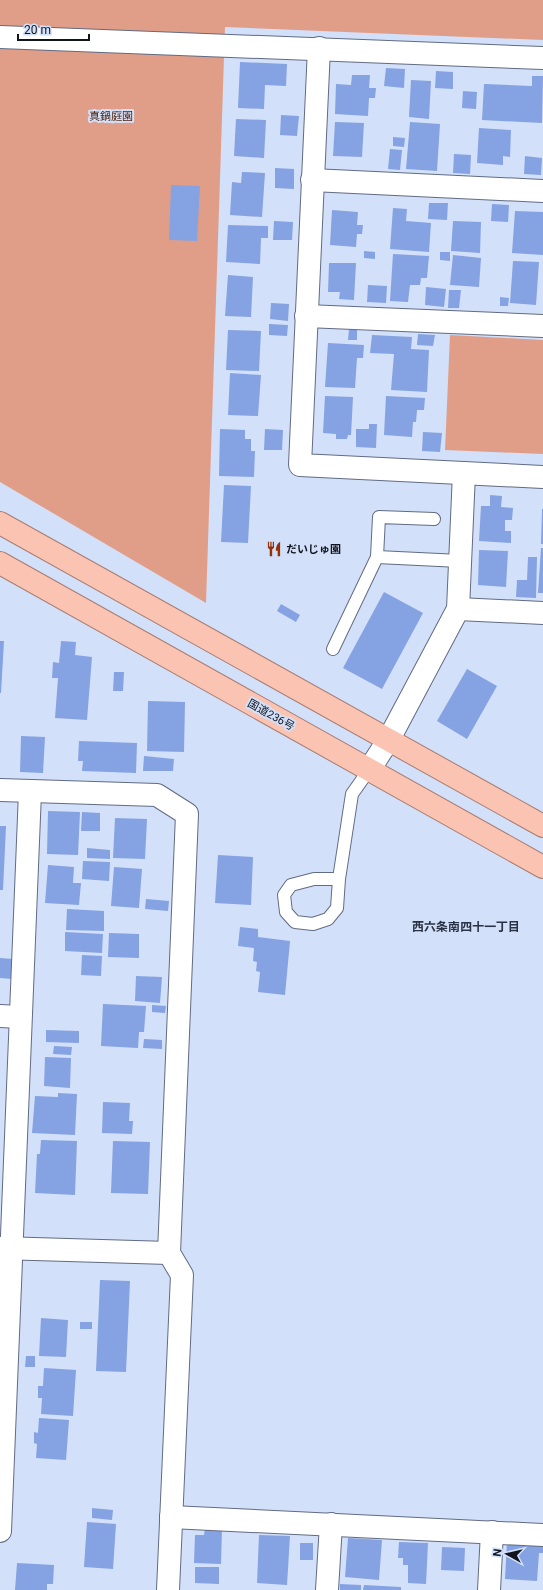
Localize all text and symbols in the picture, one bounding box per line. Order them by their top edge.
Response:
scale bar [18,16,89,42]
text: 20 m [24,23,51,37]
park label: 真鍋庭園 [89,110,133,123]
restaurant icon: だいじゅ園 [265,540,283,558]
place label: だいじゅ園 [286,543,341,556]
street label: 国道236号 [245,697,297,733]
district label: 西六条南四十一丁目 [412,920,520,934]
north arrow [487,1534,527,1574]
text: N [491,1548,505,1557]

